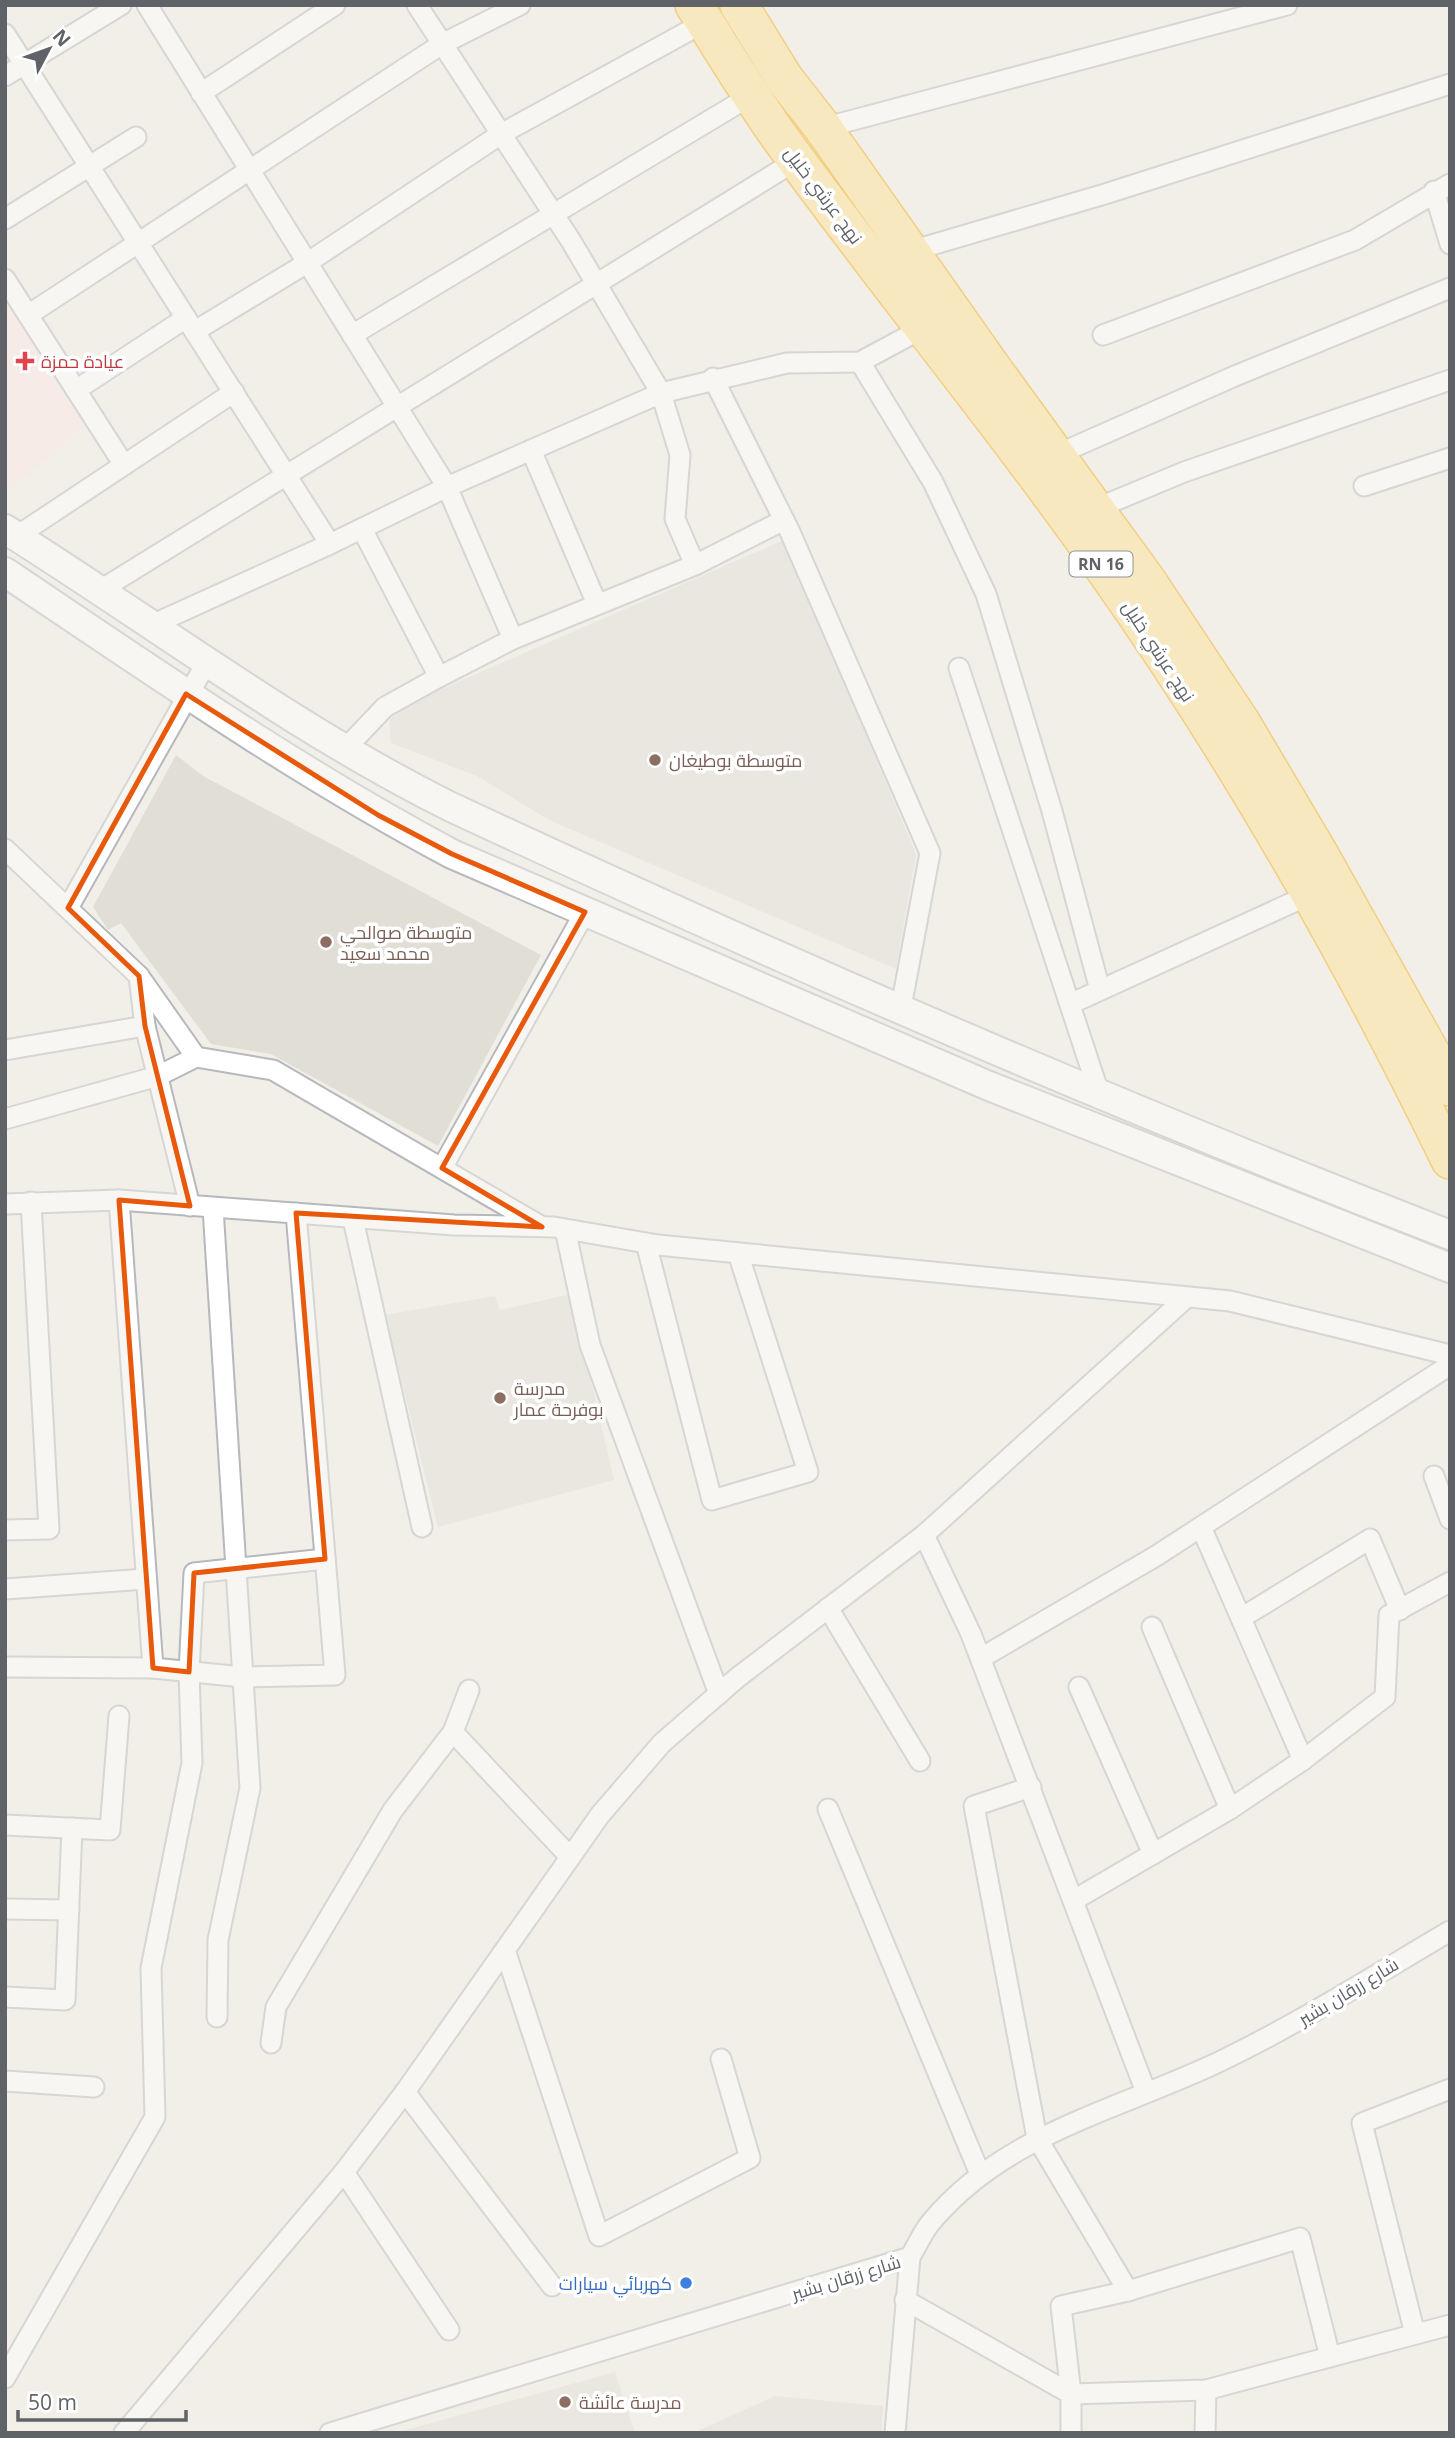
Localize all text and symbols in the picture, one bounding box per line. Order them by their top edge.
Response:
north arrow [14,14,84,84]
text: N [47,23,77,52]
street label: نهج عرشي خليل [778,142,868,250]
place label: عيادة حمزة [41,349,124,373]
marker: عيادة حمزة [15,351,35,371]
road number: RN 16 [1070,552,1132,576]
street label: نهج عرشي خليل [1116,596,1201,707]
place label: متوسطة بوطيغان [669,748,802,772]
marker: متوسطة بوطيغان [647,752,663,768]
place label: متوسطة صوالحي محمد سعيد [340,920,472,965]
marker: متوسطة صوالحي محمد سعيد [318,934,334,950]
place label: مدرسة بوفرحة عمار [513,1376,603,1421]
marker: مدرسة بوفرحة عمار [492,1390,508,1406]
street label: شارع زرقان بشير [1293,1952,1403,2032]
street label: شارع زرقان بشير [788,2249,904,2306]
place label: كهربائي سيارات [559,2271,672,2298]
marker: كهربائي سيارات [678,2275,694,2291]
scale bar [18,2378,186,2422]
text: 50 m [28,2388,77,2416]
place label: مدرسة عائشة [579,2390,682,2414]
marker: مدرسة عائشة [557,2394,573,2410]

